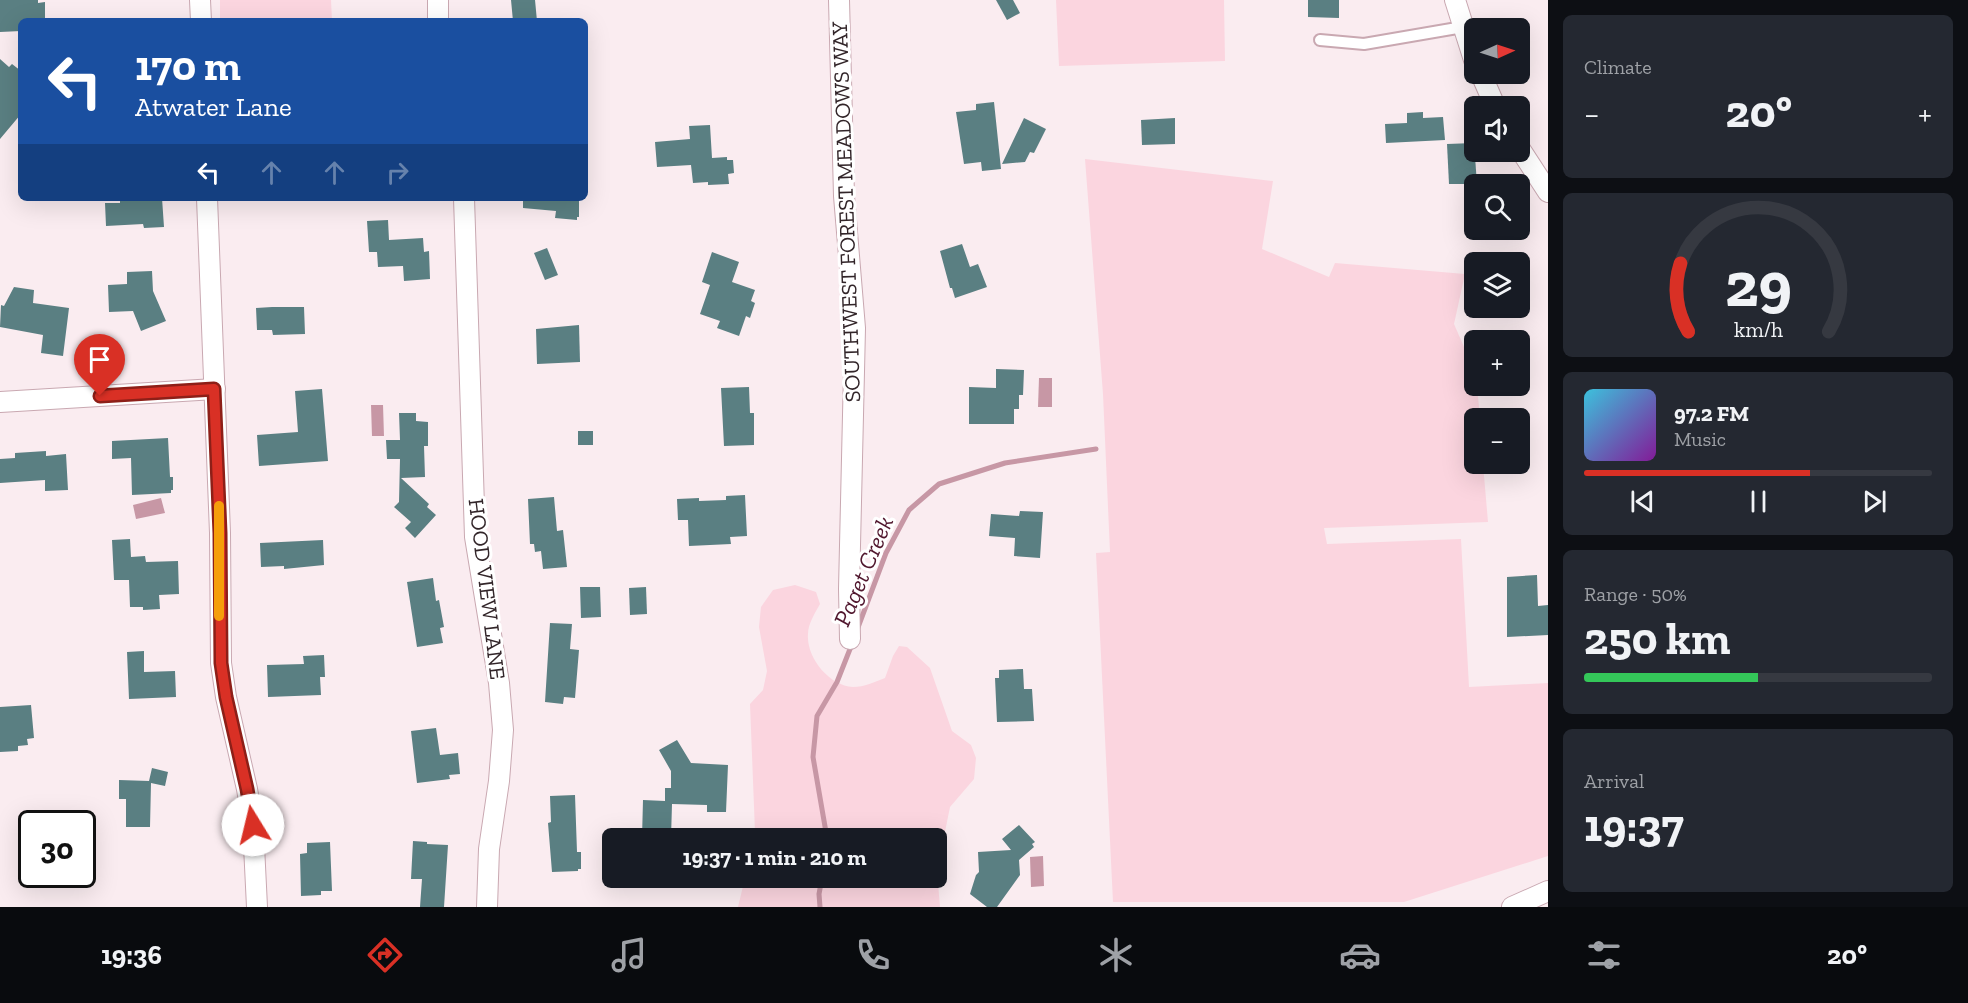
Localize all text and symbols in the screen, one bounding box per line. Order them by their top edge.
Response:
north arrow [1464,18,1530,84]
map controls [1464,18,1530,474]
street label: SOUTHWEST FOREST MEADOWS WAY [826,21,866,403]
text: 170 m [135,40,241,91]
icon: left [36,42,114,120]
text: Climate [1584,55,1652,79]
text: 20° [1726,85,1792,139]
text: Atwater Lane [135,91,292,123]
text: − [1584,94,1599,133]
text: + [1918,94,1932,133]
button: sound [1464,96,1530,162]
icon: left [192,156,225,189]
icon: ahead [255,156,288,189]
icon: ahead [318,156,351,189]
icon: right [381,156,414,189]
button: search [1464,174,1530,240]
text: 29 [1725,247,1791,322]
button: layers [1464,252,1530,318]
text: km/h [1734,318,1782,343]
button: + [1464,330,1530,396]
pin [74,334,125,396]
icon: arrive [83,343,116,376]
text: 97.2 FM [1674,400,1749,427]
button: − [1464,408,1530,474]
text: Music [1674,427,1726,451]
icon: previous [1626,485,1659,518]
icon: pause [1742,485,1775,518]
icon: next [1858,485,1891,518]
street label: HOOD VIEW LANE [462,497,512,681]
water label: Paget Creek [827,511,899,630]
text: Range · 50% [1584,582,1687,606]
text: 250 km [1584,612,1730,666]
text: Arrival [1584,769,1644,793]
position arrow [221,793,285,857]
text: 19:37 [1584,799,1684,853]
speed limit sign: 30 [18,810,96,888]
text: 19:37 · 1 min · 210 m [683,844,866,871]
icon: directions [364,934,406,976]
icon: music [608,934,650,976]
icon: phone [852,934,894,976]
icon: climate [1095,934,1137,976]
icon: car [1339,934,1381,976]
icon: filters [1583,934,1625,976]
text: 19:36 [101,939,162,971]
text: 20° [1827,939,1867,971]

